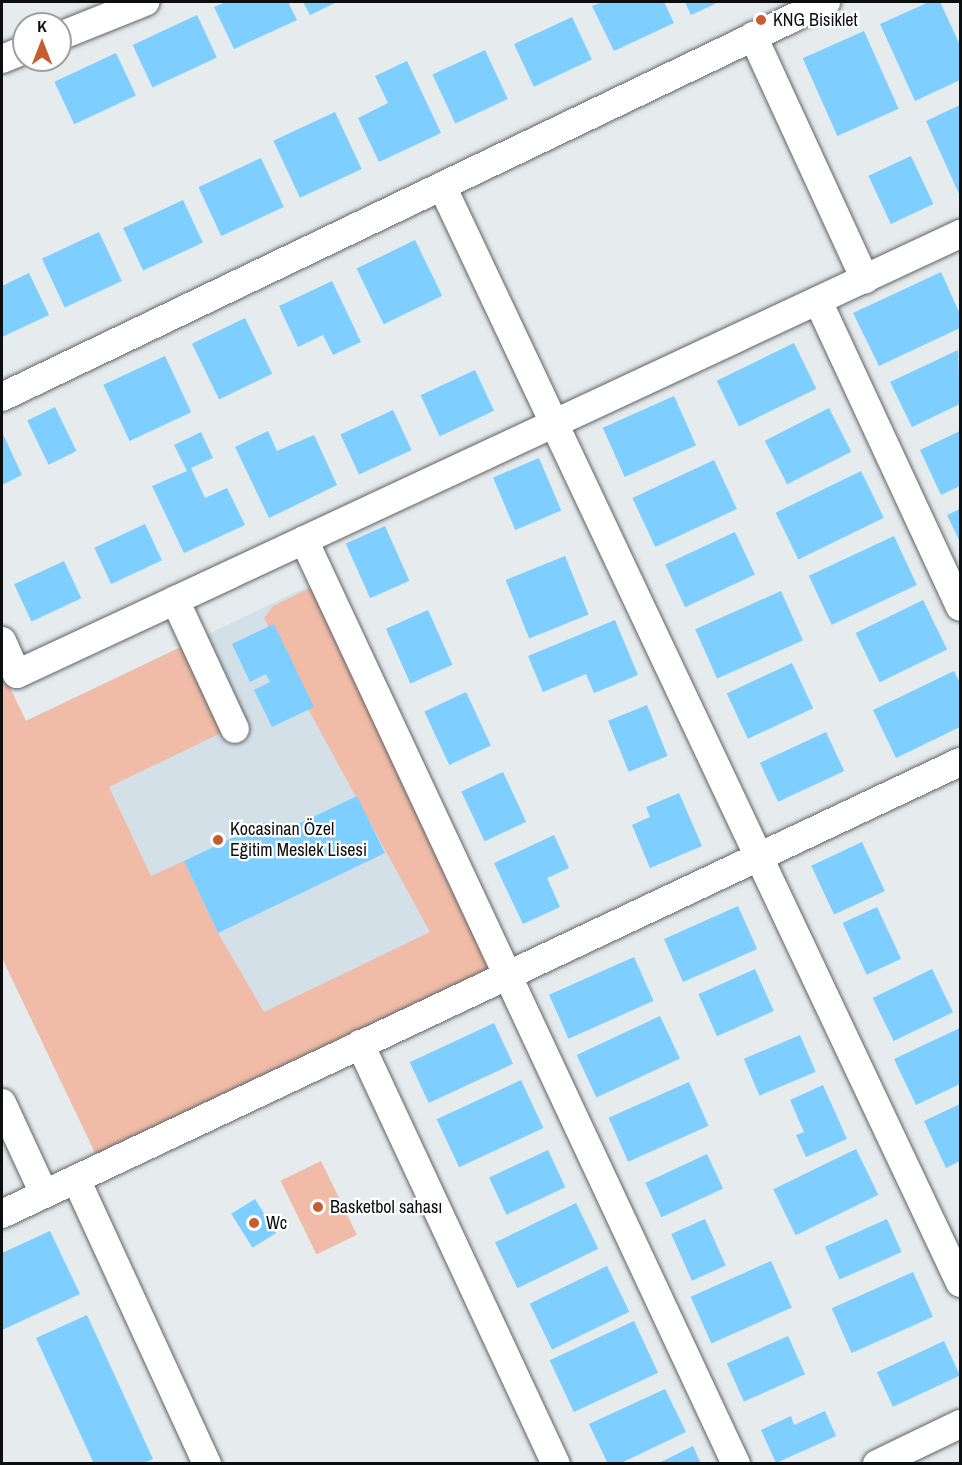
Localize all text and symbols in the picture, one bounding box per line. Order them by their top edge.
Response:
place label: KNG Bisiklet [773,9,857,31]
north arrow [12,12,72,72]
marker: KNG Bisiklet [754,13,768,27]
text: K [37,15,47,37]
place label: Kocasinan Özel Eğitim Meslek Lisesi [230,819,367,862]
marker: Kocasinan Özel Eğitim Meslek Lisesi [211,833,225,847]
place label: Basketbol sahası [330,1196,442,1218]
marker: Basketbol sahası [311,1200,325,1214]
place label: Wc [266,1212,287,1234]
marker: Wc [247,1216,261,1230]

